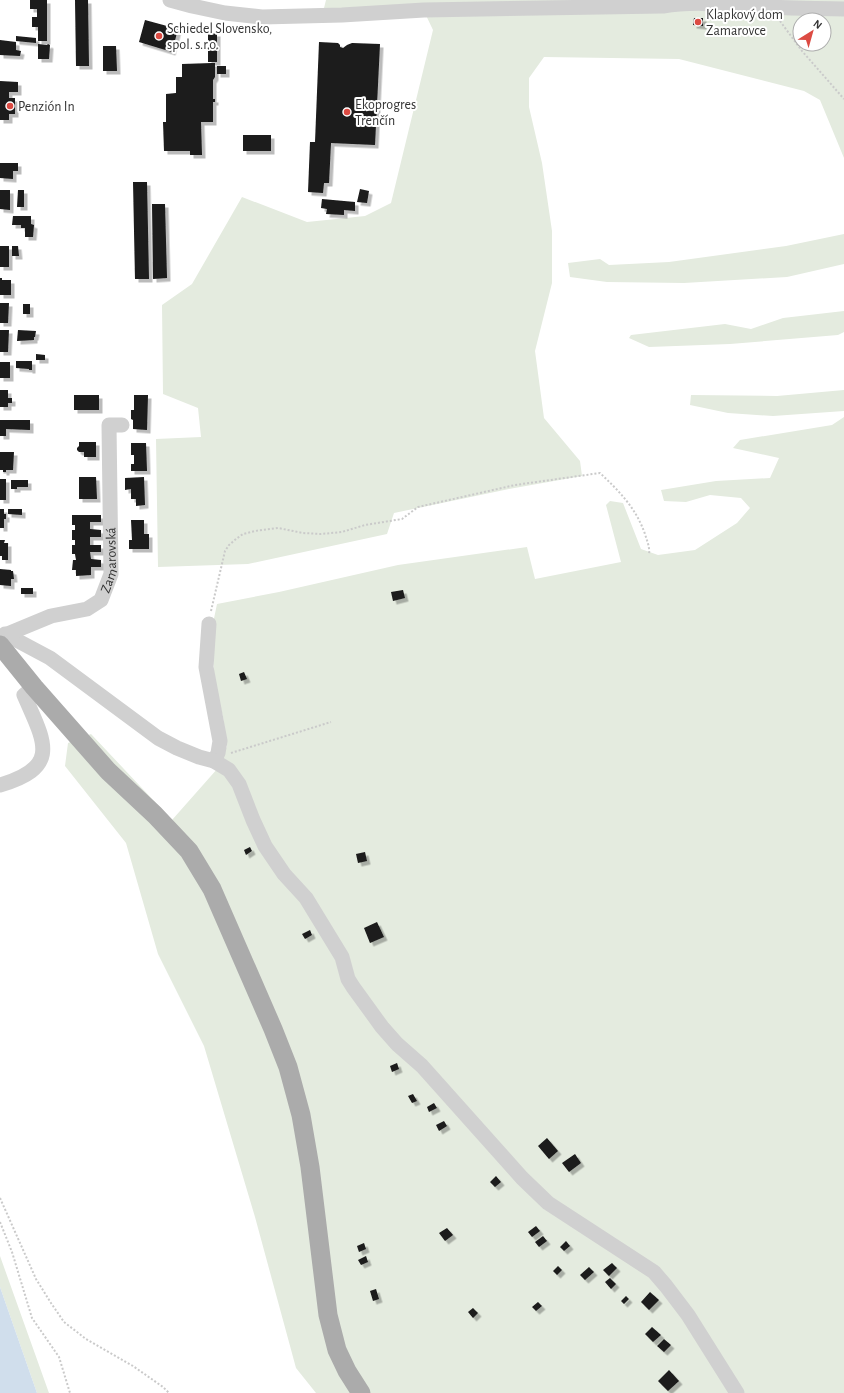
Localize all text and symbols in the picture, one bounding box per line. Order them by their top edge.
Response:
place label: Klapkový dom Zamarovce [706,8,783,38]
north arrow [792,12,832,52]
marker: Klapkový dom Zamarovce [693,17,703,27]
text: N [811,18,824,31]
place label: Schiedel Slovensko, spol. s.r.o. [167,22,272,52]
marker: Schiedel Slovensko, spol. s.r.o. [154,31,164,41]
place label: Ekoprogres Trenčín [355,98,416,128]
place label: Penzión In [18,100,75,114]
marker: Penzión In [5,101,15,111]
marker: Ekoprogres Trenčín [342,107,352,117]
street label: Zamarovská [98,527,120,595]

